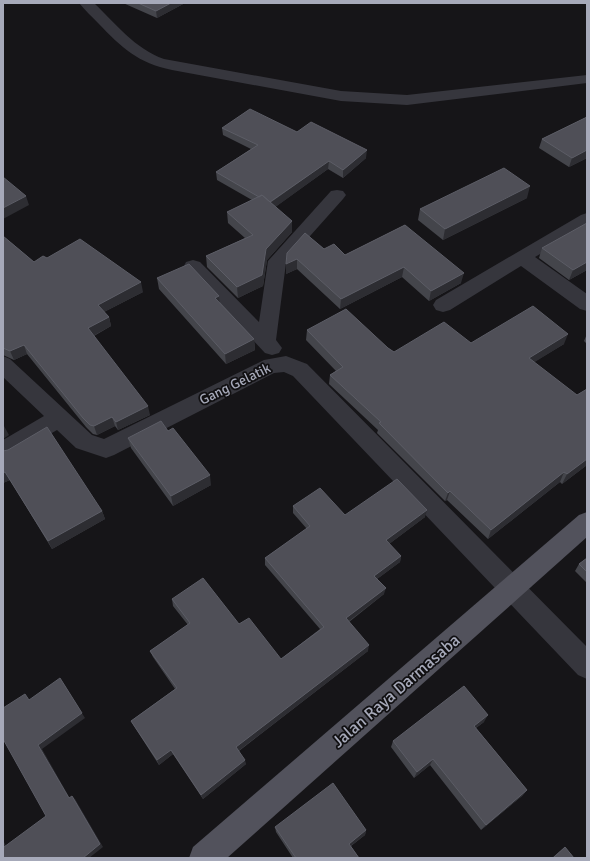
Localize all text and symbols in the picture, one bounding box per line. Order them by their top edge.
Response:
street label: Gang Gelatik [197,359,273,409]
street label: Jalan Raya Darmasaba [328,630,464,752]

